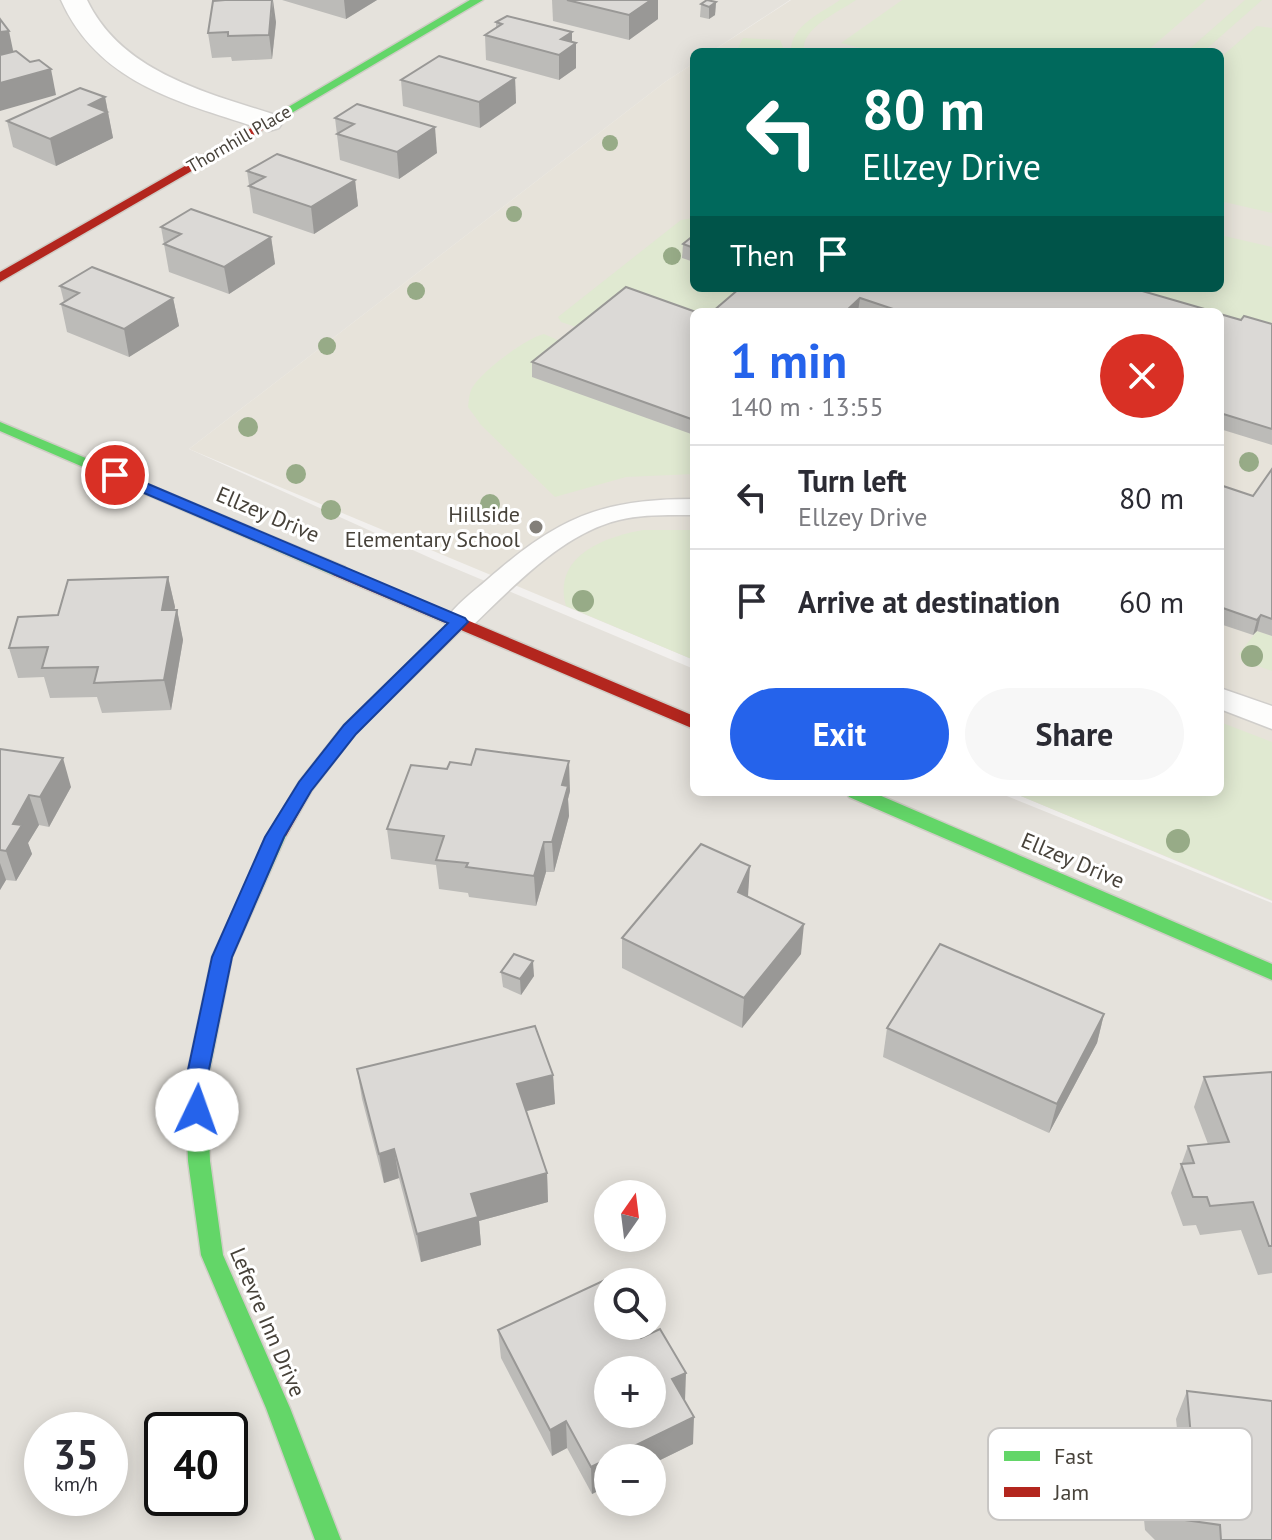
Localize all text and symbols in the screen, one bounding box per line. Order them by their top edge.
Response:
text: 80 m [862,73,985,145]
icon: left [730,80,834,184]
street label: Thornhill Place [183,99,295,178]
text: Ellzey Drive [862,143,1041,190]
icon: arrive [811,232,855,276]
text: Then [730,235,795,274]
text: 1 min [730,329,847,391]
button: close [1100,334,1184,418]
text: 140 m · 13:55 [730,390,884,423]
pin [81,441,149,509]
icon: arrive [93,453,137,497]
text: Turn left [798,461,906,500]
icon: left [730,475,774,519]
text: 80 m [1119,478,1184,517]
street label: Ellzey Drive [212,480,324,548]
place label: Hillside Elementary School [345,500,521,553]
text: Ellzey Drive [798,500,927,533]
marker: Hillside Elementary School [527,518,545,536]
icon: arrive [730,579,774,623]
text: Arrive at destination [798,582,1060,621]
text: 60 m [1119,582,1184,621]
button: Exit [730,688,949,780]
button: Share [965,688,1184,780]
street label: Ellzey Drive [1017,826,1129,894]
position arrow [155,1068,239,1152]
north arrow [594,1180,666,1252]
map controls [594,1180,666,1516]
street label: Lefevre Inn Drive [224,1243,312,1401]
button: search [594,1268,666,1340]
button: + [594,1356,666,1428]
speed limit sign: 40 [144,1412,248,1516]
text: 35 [53,1428,99,1480]
legend [988,1428,1252,1520]
text: Fast [1054,1442,1094,1470]
button: − [594,1444,666,1516]
text: km/h [54,1471,98,1497]
text: Jam [1053,1478,1089,1506]

